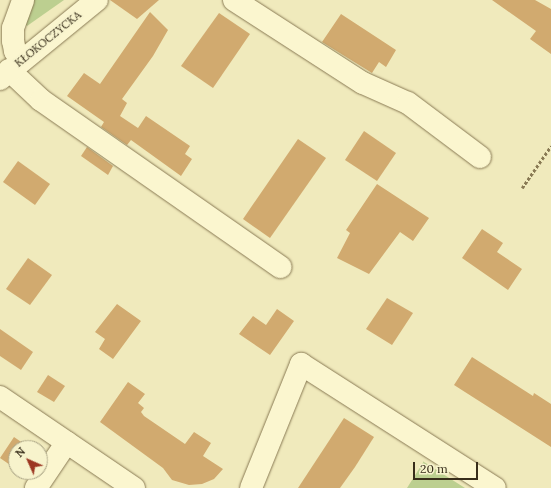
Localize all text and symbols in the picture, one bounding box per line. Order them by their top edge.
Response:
street label: KŁOKOCZYCKA [12,8,84,70]
north arrow [8,440,48,480]
text: N [12,444,28,460]
scale bar [415,454,480,480]
text: 20 m [420,461,448,476]

